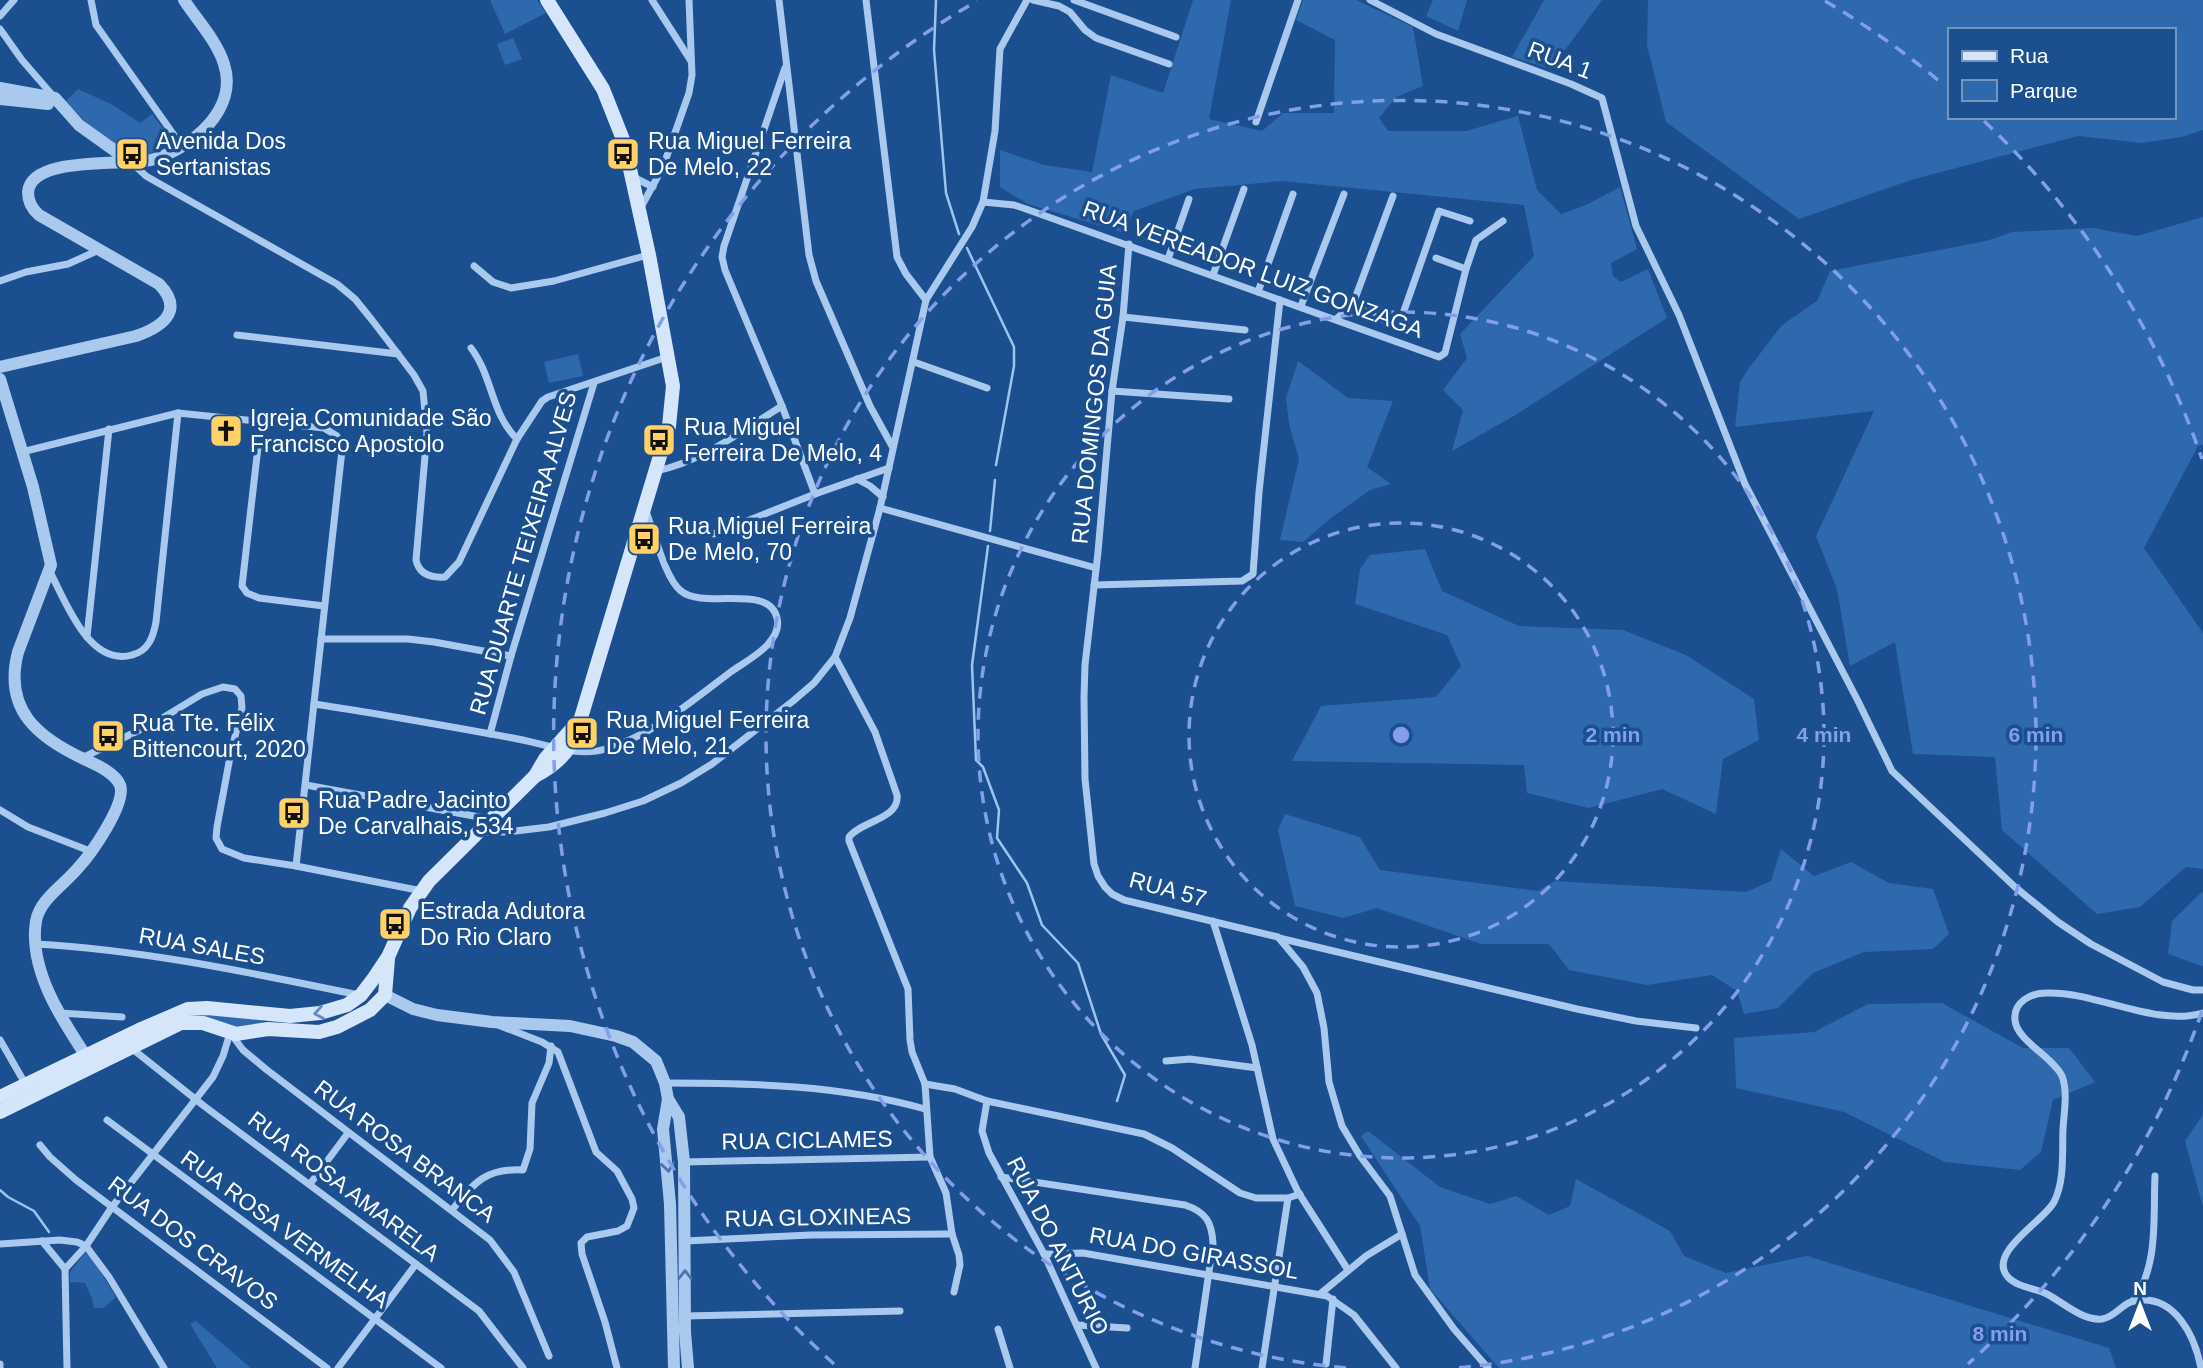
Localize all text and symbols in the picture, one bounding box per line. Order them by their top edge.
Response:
legend [1948,28,2175,119]
street label: RUA 1 [1524,36,1596,84]
text: Rua [2010,44,2049,67]
text: Parque [2010,79,2078,102]
place label: Avenida Dos Sertanistas [156,128,286,180]
place label: Rua Miguel Ferreira De Melo, 22 [648,128,851,180]
bus stop icon: Avenida Dos Sertanistas [113,135,151,173]
bus stop icon: Rua Miguel Ferreira De Melo, 22 [604,135,642,173]
street label: RUA VEREADOR LUIZ GONZAGA [1079,195,1427,343]
street label: RUA DOMINGOS DA GUIA [1066,262,1122,545]
street label: RUA DUARTE TEIXEIRA ALVES [464,388,582,718]
place label: Igreja Comunidade São Francisco Apostolo [250,405,492,457]
church icon: Igreja Comunidade São Francisco Apostolo [207,412,245,450]
place label: Rua Miguel Ferreira De Melo, 4 [684,414,882,466]
bus stop icon: Rua Miguel Ferreira De Melo, 4 [640,421,678,459]
place label: Rua Miguel Ferreira De Melo, 70 [668,513,871,565]
bus stop icon: Rua Miguel Ferreira De Melo, 70 [625,520,663,558]
place label: Rua Miguel Ferreira De Melo, 21 [606,707,809,759]
place label: Rua Tte. Félix Bittencourt, 2020 [132,710,306,762]
bus stop icon: Rua Miguel Ferreira De Melo, 21 [563,714,601,752]
bus stop icon: Rua Tte. Félix Bittencourt, 2020 [89,717,127,755]
centre of rings [1389,723,1413,747]
text: 2 min [1586,723,1640,746]
text: 4 min [1797,723,1851,746]
text: 6 min [2009,723,2063,746]
place label: Rua Padre Jacinto De Carvalhais, 534 [318,787,514,839]
bus stop icon: Rua Padre Jacinto De Carvalhais, 534 [275,794,313,832]
street label: RUA 57 [1126,866,1210,912]
place label: Estrada Adutora Do Rio Claro [420,898,585,950]
bus stop icon: Estrada Adutora Do Rio Claro [376,905,414,943]
street label: RUA SALES [137,922,267,970]
one-way arrow [313,1005,325,1020]
street label: RUA ROSA BRANCA [309,1074,501,1228]
street label: RUA ROSA AMARELA [243,1106,445,1267]
street label: RUA CICLAMES [721,1126,893,1154]
street label: RUA ROSA VERMELHA [176,1145,395,1314]
street label: RUA DO ANTURIO [1002,1152,1114,1340]
one-way arrow [660,1161,675,1172]
street label: RUA DOS CRAVOS [103,1171,283,1315]
street label: RUA GLOXINEAS [724,1202,912,1232]
street label: RUA DO GIRASSOL [1087,1222,1301,1284]
one-way arrow [677,1270,693,1280]
north arrow [2105,1270,2175,1340]
text: N [2133,1278,2147,1299]
text: 8 min [1973,1322,2027,1345]

